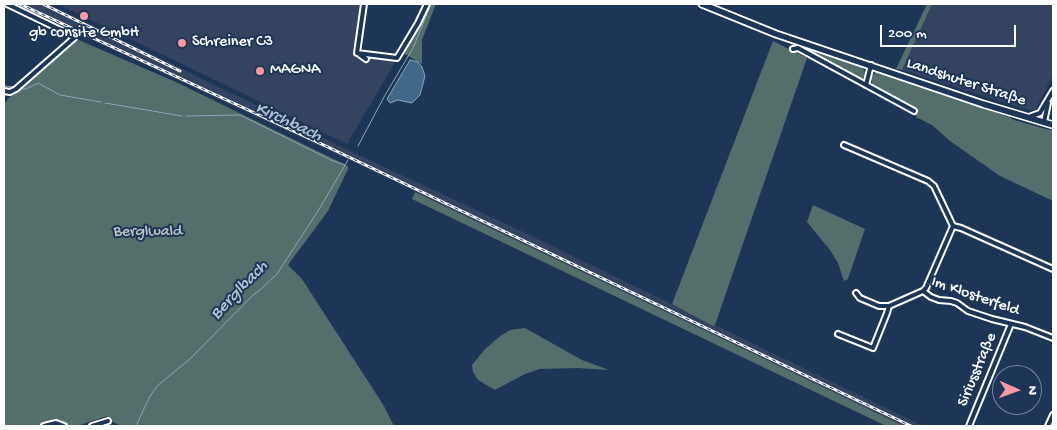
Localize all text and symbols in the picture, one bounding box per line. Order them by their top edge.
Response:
marker: gb consite GmbH [78,10,90,22]
scale bar [882,15,1018,47]
place label: gb consite GmbH [29,24,139,44]
text: 200 m [888,25,927,43]
place label: Schreiner C3 [192,33,273,53]
marker: Schreiner C3 [176,37,188,49]
street label: Landshuter Straße [904,55,1028,111]
place label: MAGNA [270,61,321,81]
marker: MAGNA [254,65,266,77]
water label: Kirchbach [251,98,325,148]
park label: Berglwald [114,223,182,243]
water label: Berglbach [206,257,274,325]
street label: Im Klosterfeld [928,273,1022,321]
street label: Siriusstraße [954,330,1002,410]
north arrow [992,365,1042,415]
text: N [1023,386,1040,395]

